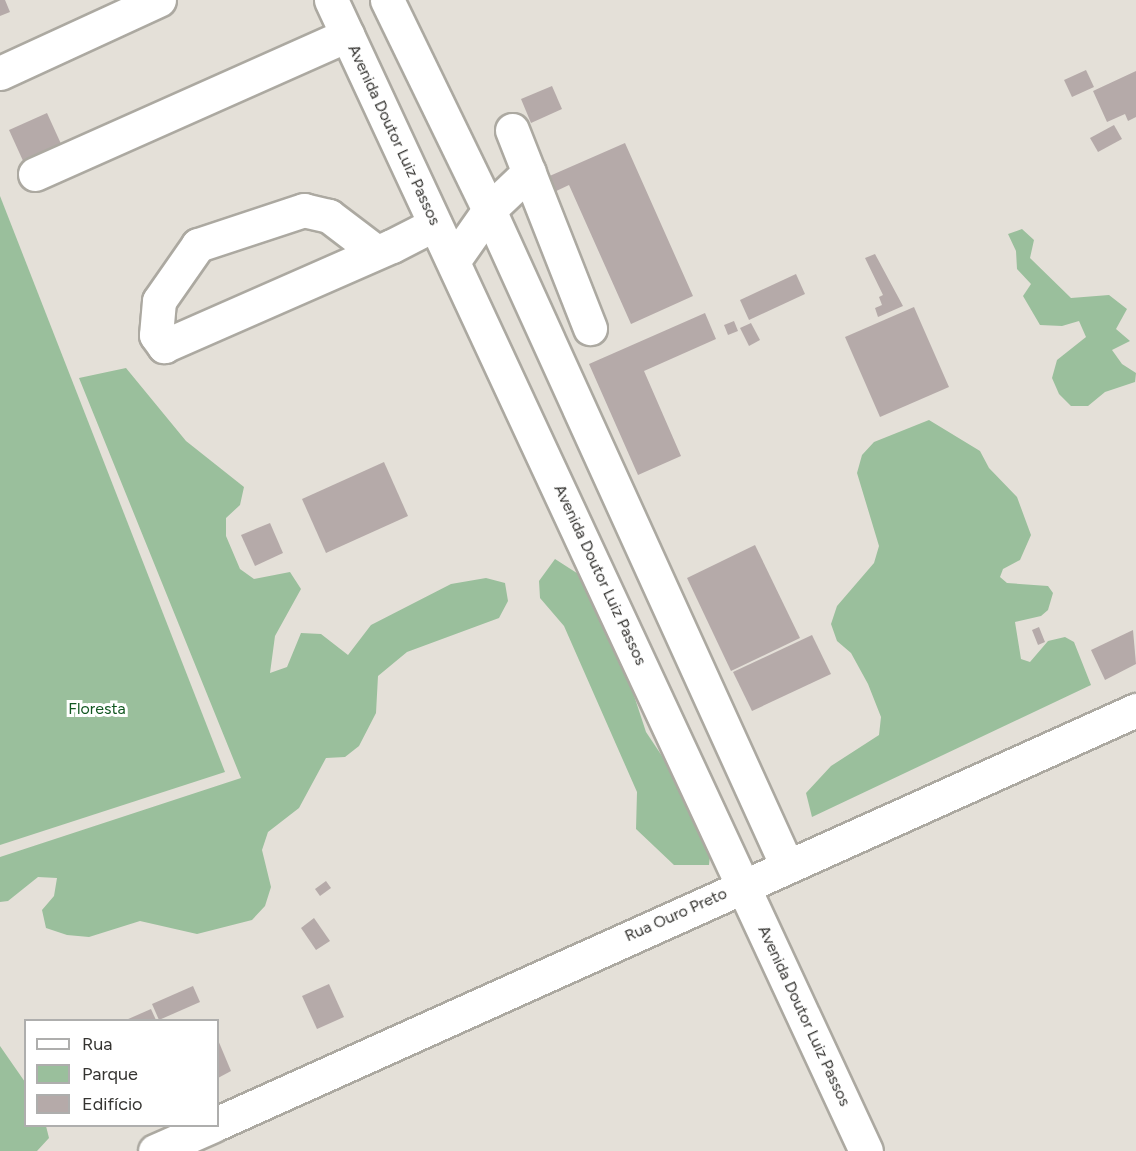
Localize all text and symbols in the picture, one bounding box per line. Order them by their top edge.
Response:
street label: Avenida Doutor Luiz Passos [344,42,444,228]
street label: Avenida Doutor Luiz Passos [550,482,650,668]
park label: Floresta [68,699,126,719]
street label: Rua Ouro Preto [622,884,730,946]
street label: Avenida Doutor Luiz Passos [754,923,854,1109]
legend [24,1019,219,1127]
text: Rua [82,1033,113,1055]
text: Parque [82,1063,138,1085]
text: Edifício [82,1093,143,1115]

